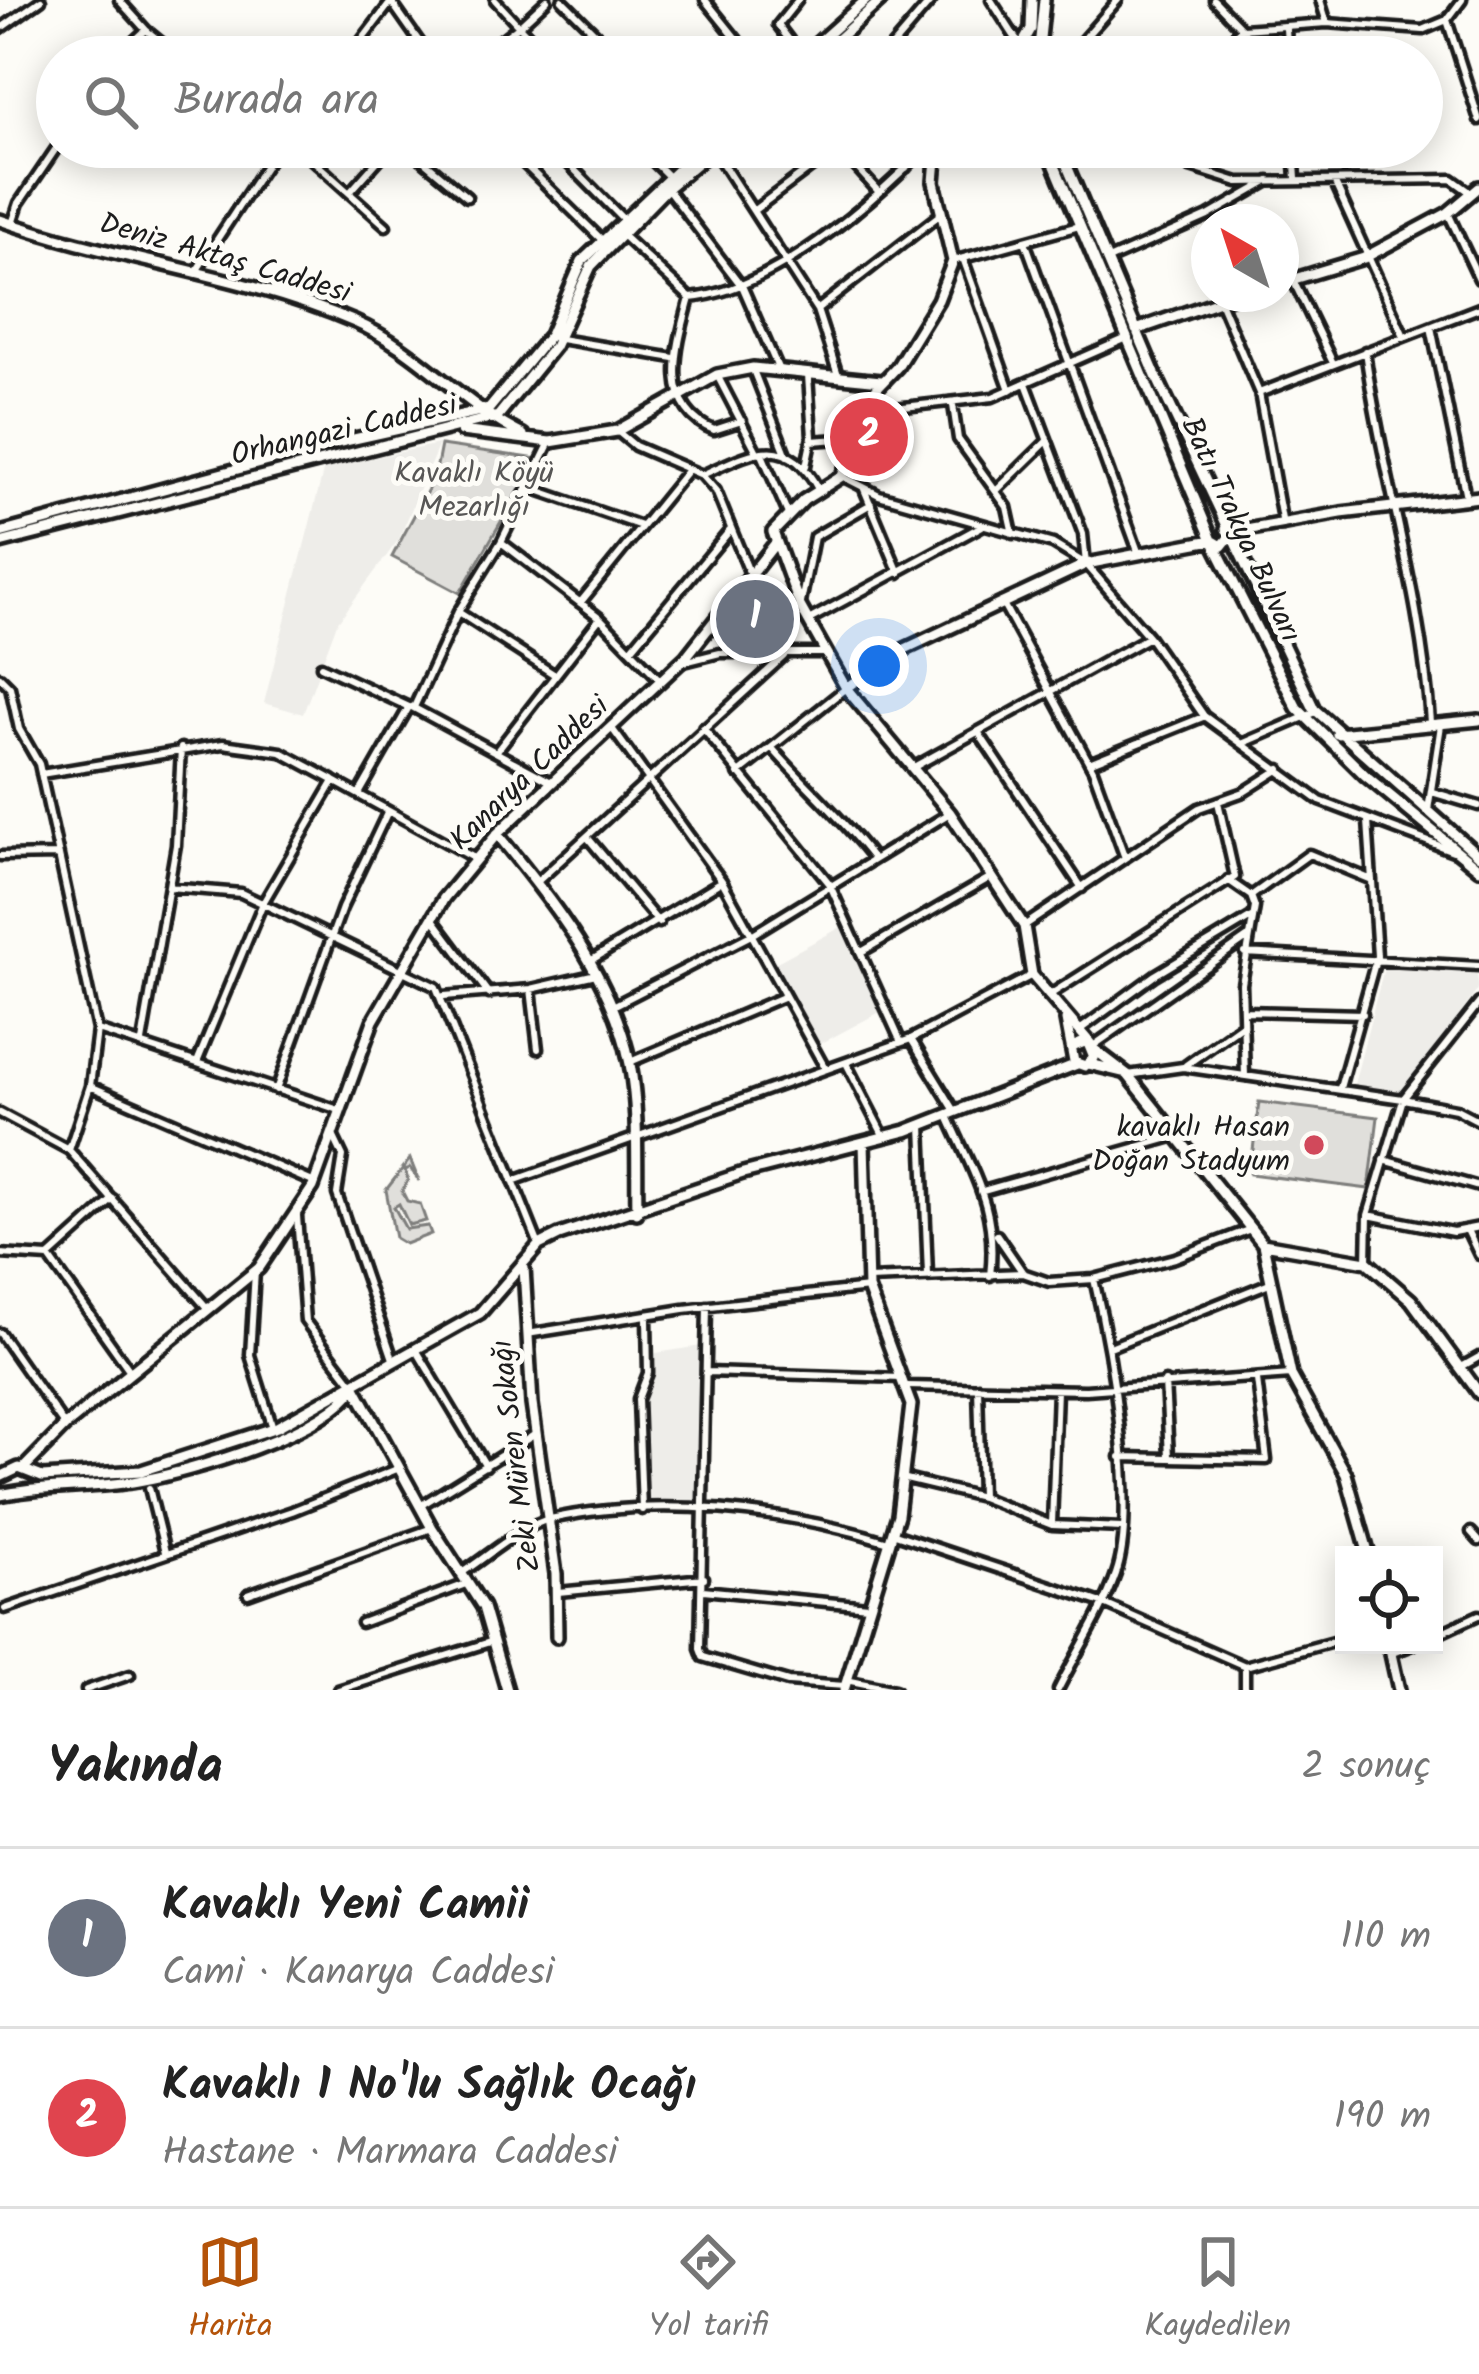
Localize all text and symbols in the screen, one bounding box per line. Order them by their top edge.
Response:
search box [36,36,1443,168]
text: Burada ara [174,66,379,138]
icon: search [78,69,144,135]
street label: Deniz Aktaş Caddesi [94,200,358,318]
north arrow [1191,204,1299,312]
street label: Orhangazi Caddesi [226,381,464,480]
pin: 2 [830,392,908,482]
street label: Batı Trakya Bulvarı [1167,409,1313,651]
park label: Kavaklı Köyü Mezarlığı [394,450,554,532]
pin: 1 [716,574,794,664]
your location [849,636,909,696]
street label: Kanarya Caddesi [439,683,623,863]
place label: kavaklı Hasan Doğan Stadyum [1092,1104,1290,1186]
marker: kavaklı Hasan Doğan Stadyum [1301,1132,1327,1158]
street label: Zeki Müren Sokağı [479,1337,555,1575]
map controls [1335,1546,1443,1654]
button: locate [1335,1546,1443,1654]
text: Yakında [48,1728,223,1809]
text: 2 sonuç [1301,1737,1431,1799]
text: Kavaklı Yeni Camii [162,1871,529,1943]
text: 1 [81,1907,93,1969]
text: 110 m [1340,1907,1431,1969]
text: Cami · Kanarya Caddesi [162,1943,554,2005]
text: Kavaklı 1 No'lu Sağlık Ocağı [162,2051,696,2123]
text: 2 [76,2087,98,2149]
text: 190 m [1334,2087,1431,2149]
text: Hastane · Marmara Caddesi [162,2123,617,2185]
tab: Harita [188,2229,273,2354]
tab: Yol tarifi [649,2229,768,2354]
tab: Kaydedilen [1144,2229,1291,2354]

